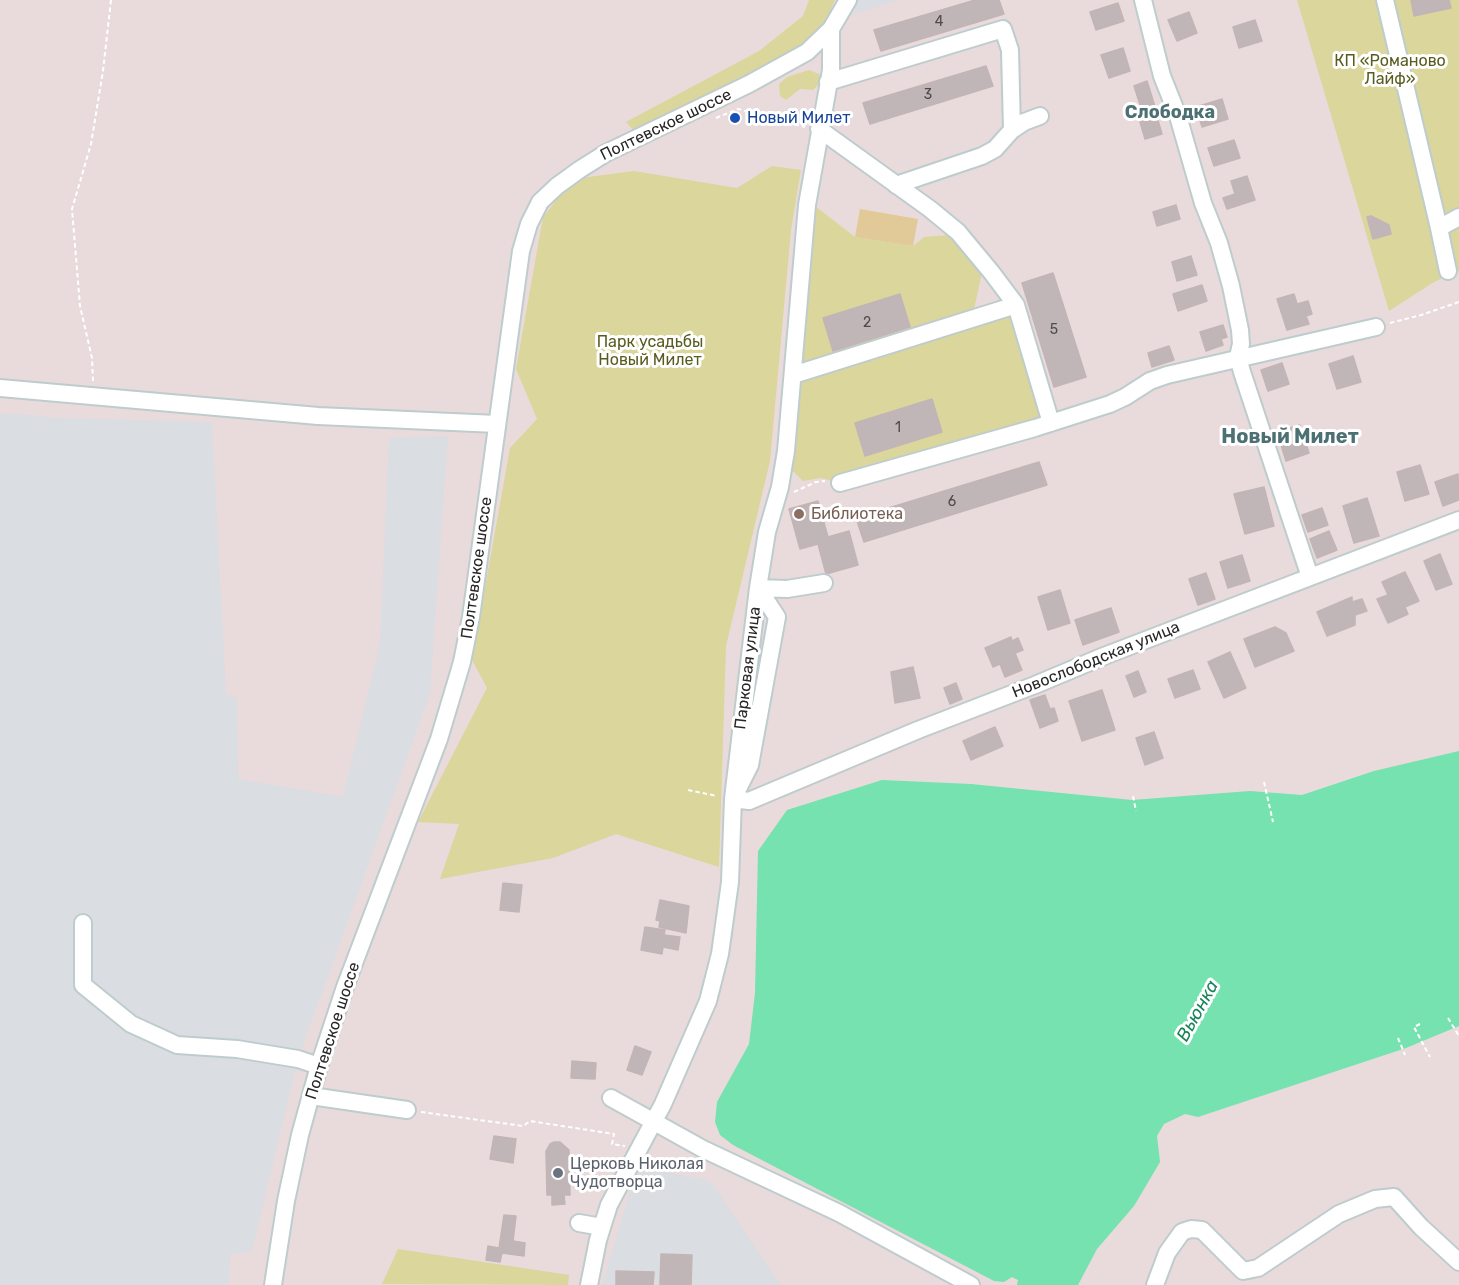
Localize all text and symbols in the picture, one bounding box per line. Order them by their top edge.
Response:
house number: 4 [935,14,943,30]
park label: КП «Романово Лайф» [1334,51,1446,89]
street label: Полтевское шоссе [597,85,735,165]
house number: 3 [924,87,932,103]
district label: Слободка [1125,102,1215,124]
place label: Новый Милет [747,108,850,128]
marker: Новый Милет [728,111,742,125]
house number: 2 [863,315,871,331]
house number: 5 [1050,322,1058,338]
park label: Парк усадьбы Новый Милет [597,332,703,370]
house number: 1 [895,420,901,436]
district label: Новый Милет [1221,425,1359,449]
house number: 6 [948,494,956,510]
street label: Полтевское шоссе [458,496,496,640]
place label: Библиотека [811,504,903,524]
marker: Библиотека [792,507,806,521]
street label: Парковая улица [731,605,765,731]
street label: Новослободская улица [1009,618,1183,702]
street label: Полтевское шоссе [302,960,364,1102]
water label: Вьюнка [1172,977,1224,1045]
place label: Церковь Николая Чудотворца [570,1154,704,1192]
marker: Церковь Николая Чудотворца [551,1166,565,1180]

